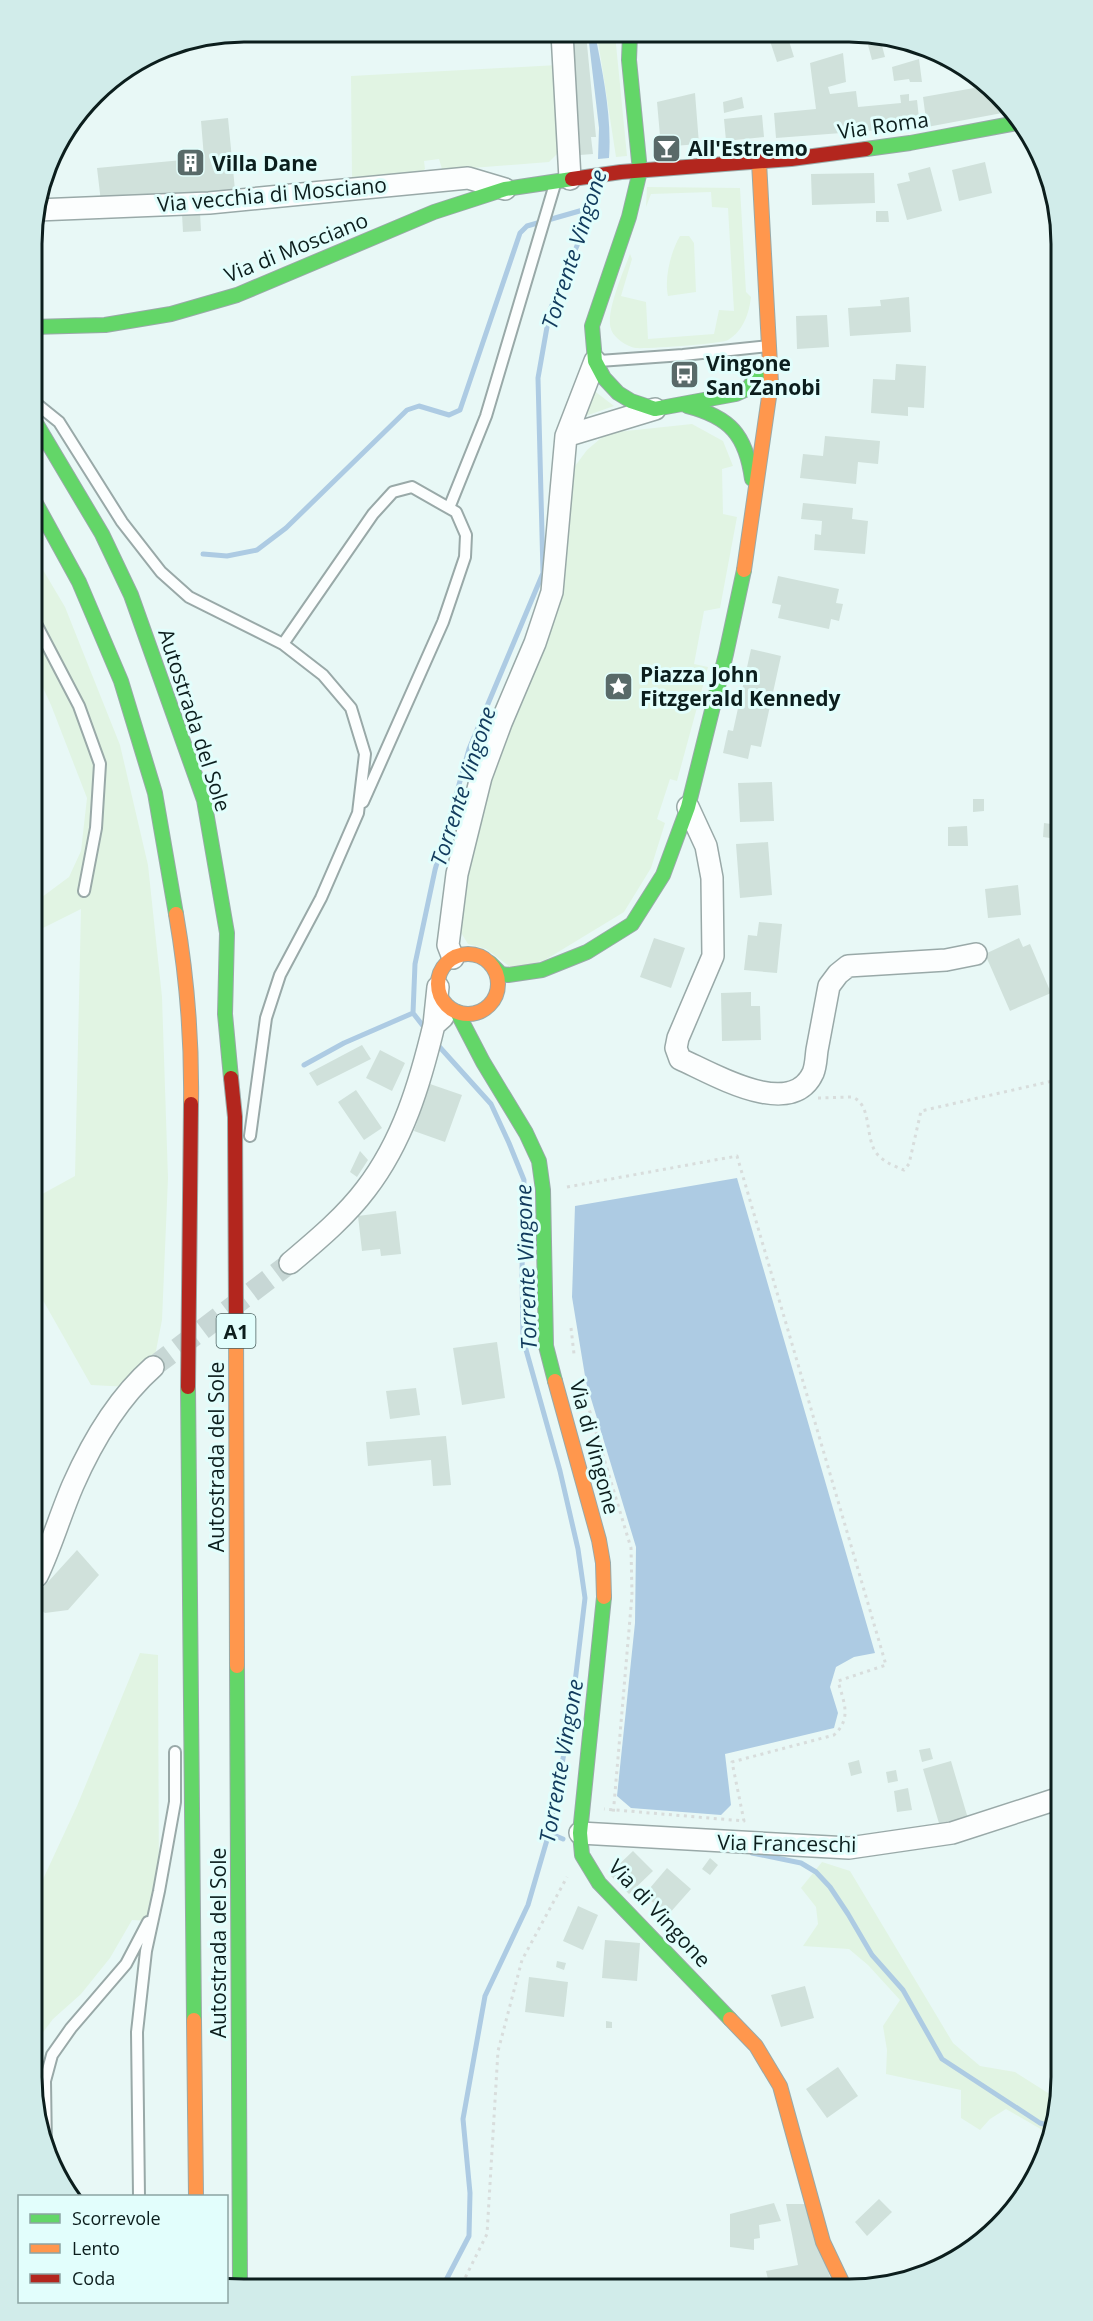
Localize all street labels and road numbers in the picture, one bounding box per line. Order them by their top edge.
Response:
street label: Via Roma [836,105,930,145]
street label: Via vecchia di Mosciano [156,170,388,218]
street label: Via di Mosciano [220,205,372,289]
street label: Autostrada del Sole [152,625,238,815]
road number: A1 [216,1314,256,1348]
street label: Autostrada del Sole [202,1362,230,1552]
street label: Via di Vingone [564,1377,626,1517]
street label: Via Franceschi [717,1828,857,1858]
street label: Autostrada del Sole [204,1848,232,2038]
street label: Via di Vingone [603,1853,717,1973]

